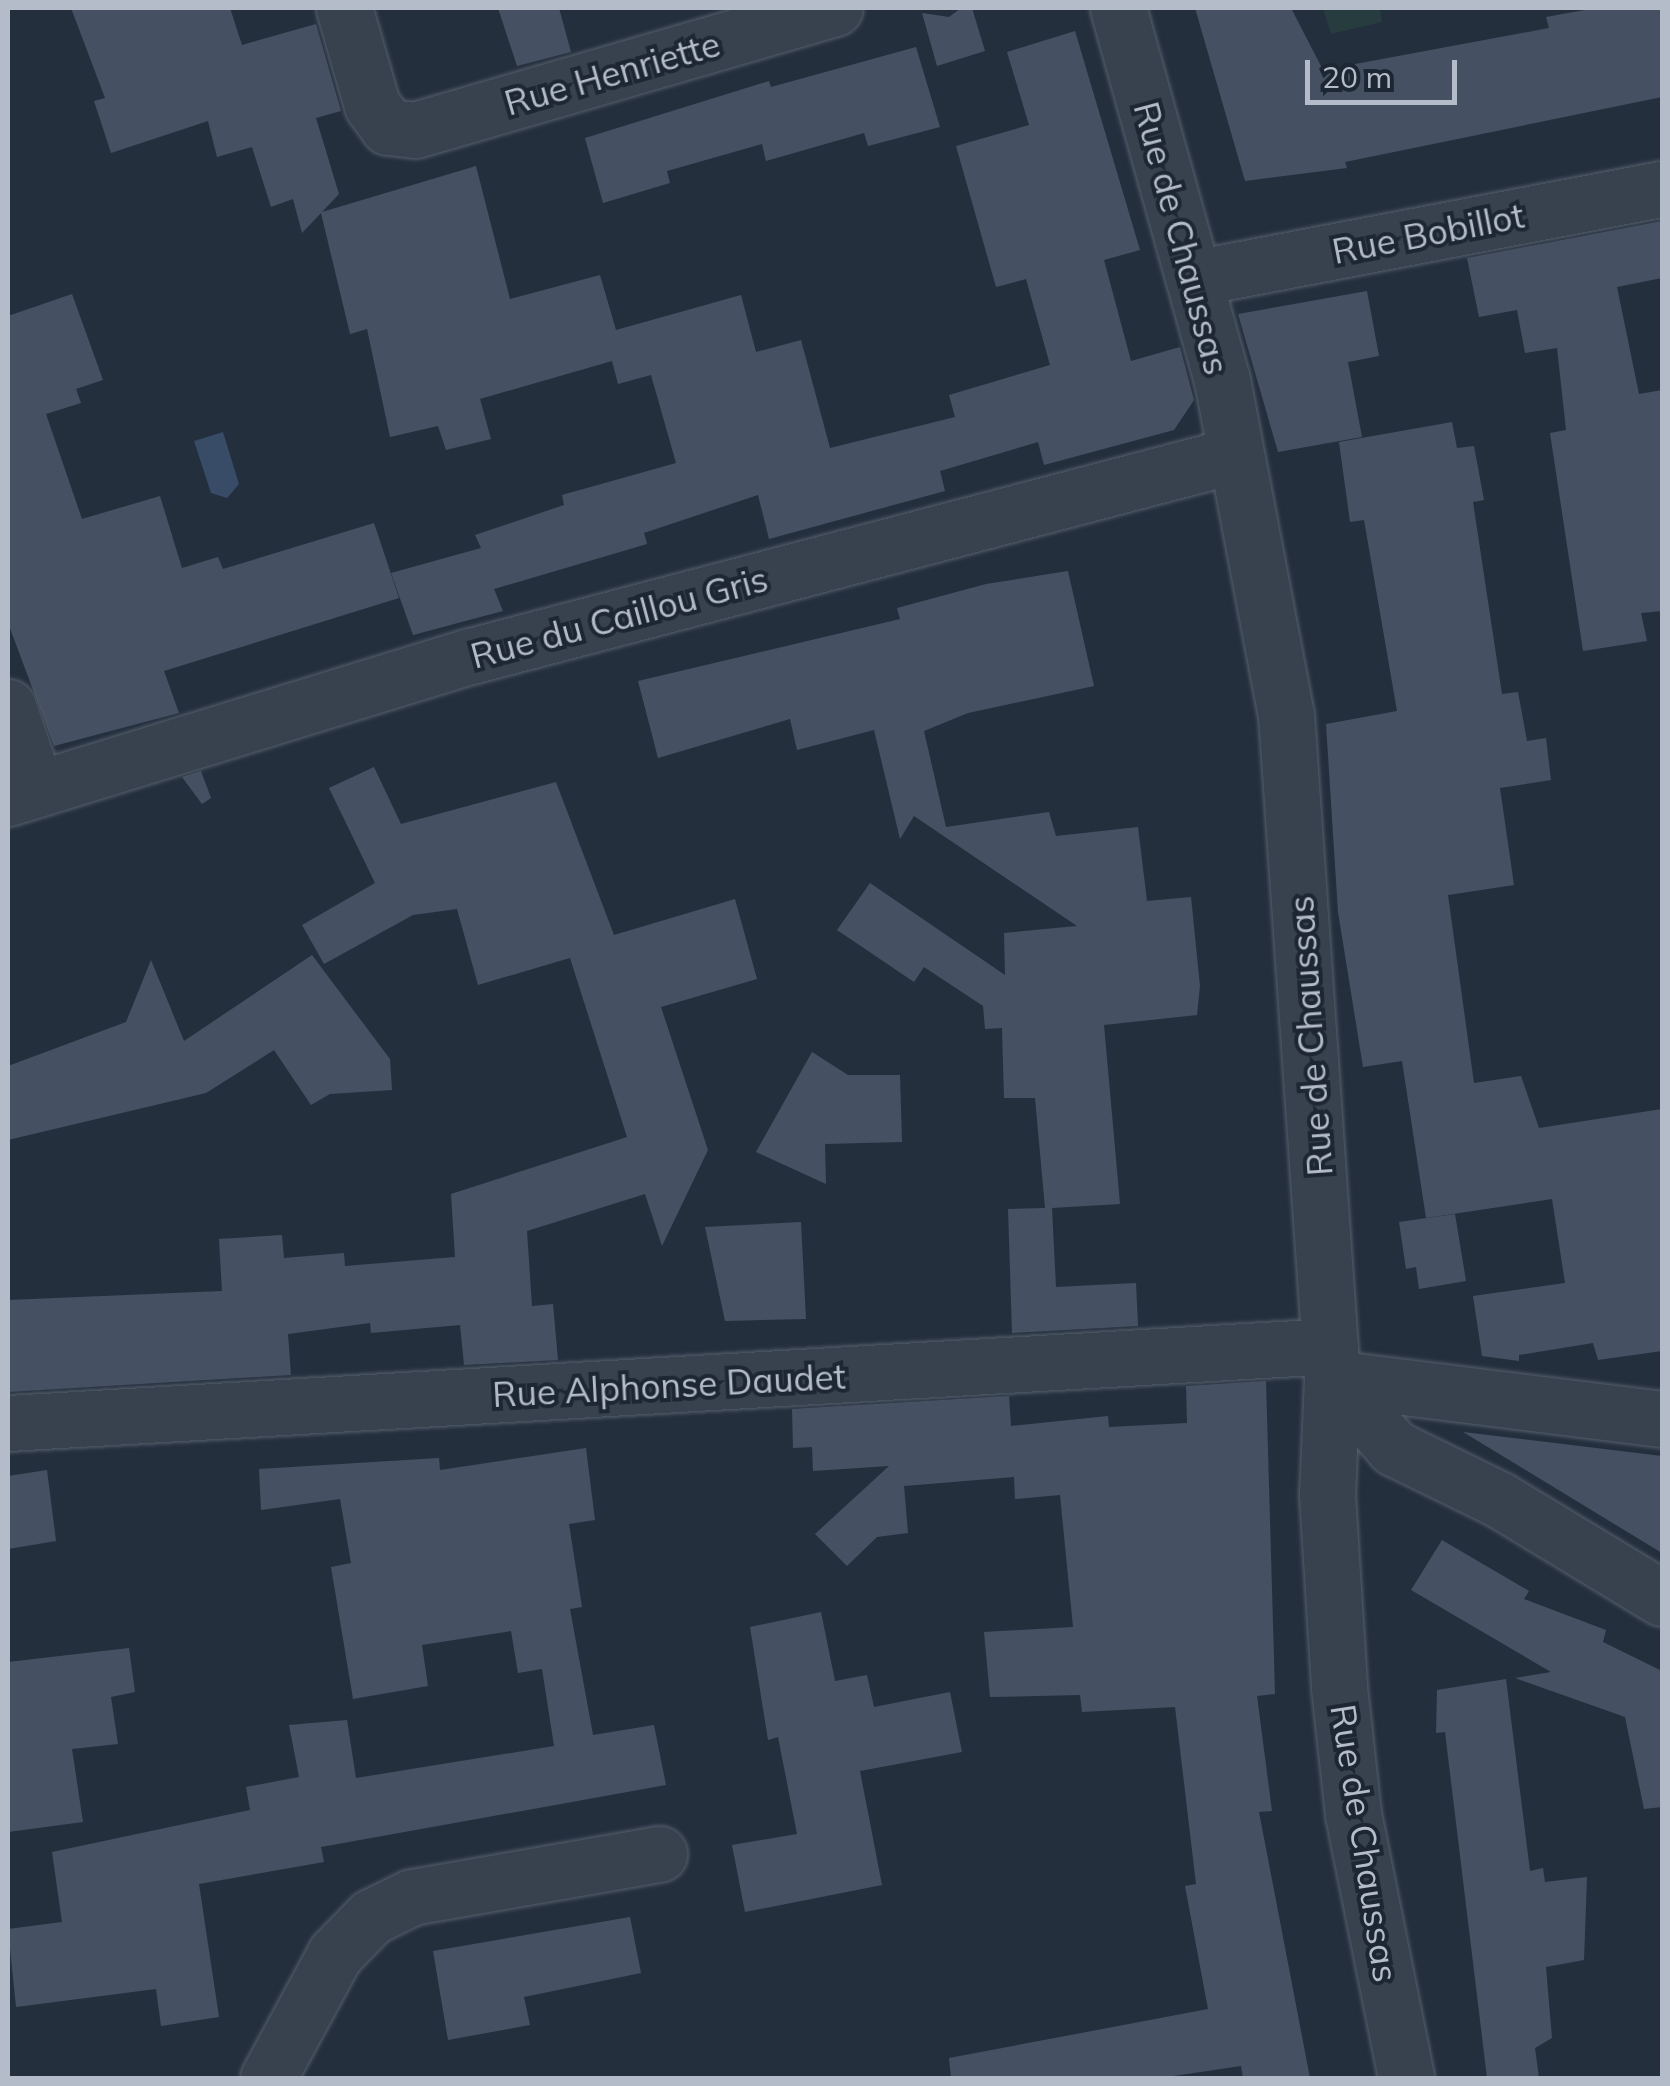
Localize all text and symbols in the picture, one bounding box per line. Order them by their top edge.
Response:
street label: Rue Henriette [500,22,724,124]
scale bar [1310,40,1462,102]
text: 20 m [1322,58,1392,96]
street label: Rue de Chaussas [1125,97,1239,379]
street label: Rue Bobillot [1329,194,1527,272]
street label: Rue du Caillou Gris [466,557,772,677]
street label: Rue de Chaussas [1279,895,1341,1177]
street label: Rue Alphonse Daudet [491,1355,847,1415]
street label: Rue de Chaussas [1322,1701,1408,1985]

